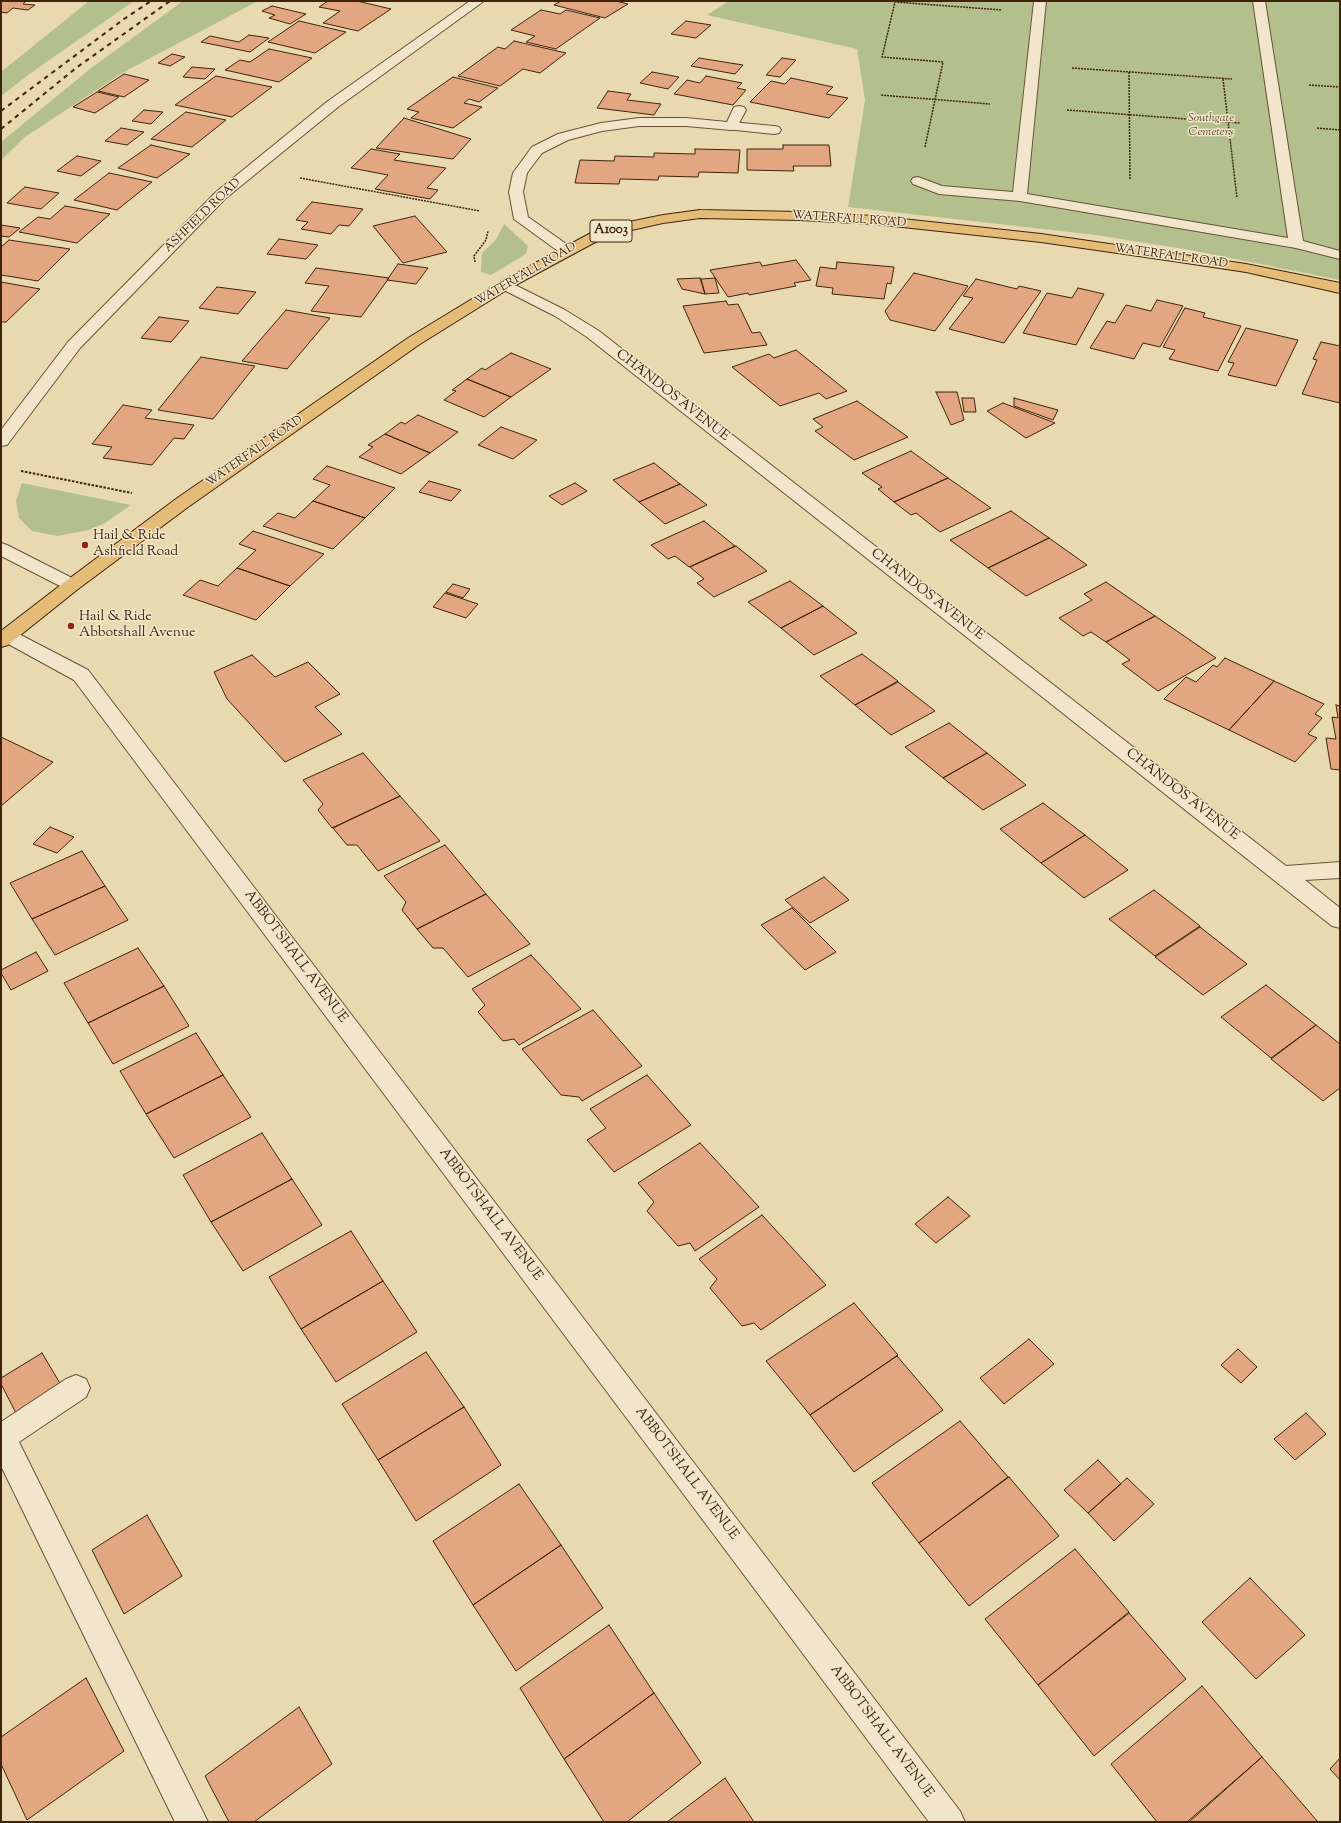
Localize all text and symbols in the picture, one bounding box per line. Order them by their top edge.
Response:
park label: Southgate Cemetery [1188,112,1234,140]
street label: ASHFIELD ROAD [162,176,244,256]
street label: WATERFALL ROAD [791,209,907,231]
road number: A1003 [590,220,632,242]
street label: WATERFALL ROAD [473,240,579,310]
street label: WATERFALL ROAD [1113,242,1229,272]
street label: CHANDOS AVENUE [612,346,732,446]
street label: WATERFALL ROAD [204,413,306,491]
place label: Hail & Ride Ashfield Road [93,529,178,562]
marker: Hail & Ride Ashfield Road [80,540,90,550]
street label: CHANDOS AVENUE [867,545,987,645]
place label: Hail & Ride Abbotshall Avenue [79,610,196,642]
marker: Hail & Ride Abbotshall Avenue [66,621,76,631]
street label: CHANDOS AVENUE [1122,745,1242,845]
street label: ABBOTSHALL AVENUE [240,887,350,1027]
street label: ABBOTSHALL AVENUE [435,1145,545,1285]
street label: ABBOTSHALL AVENUE [631,1404,741,1544]
street label: ABBOTSHALL AVENUE [826,1662,936,1802]

